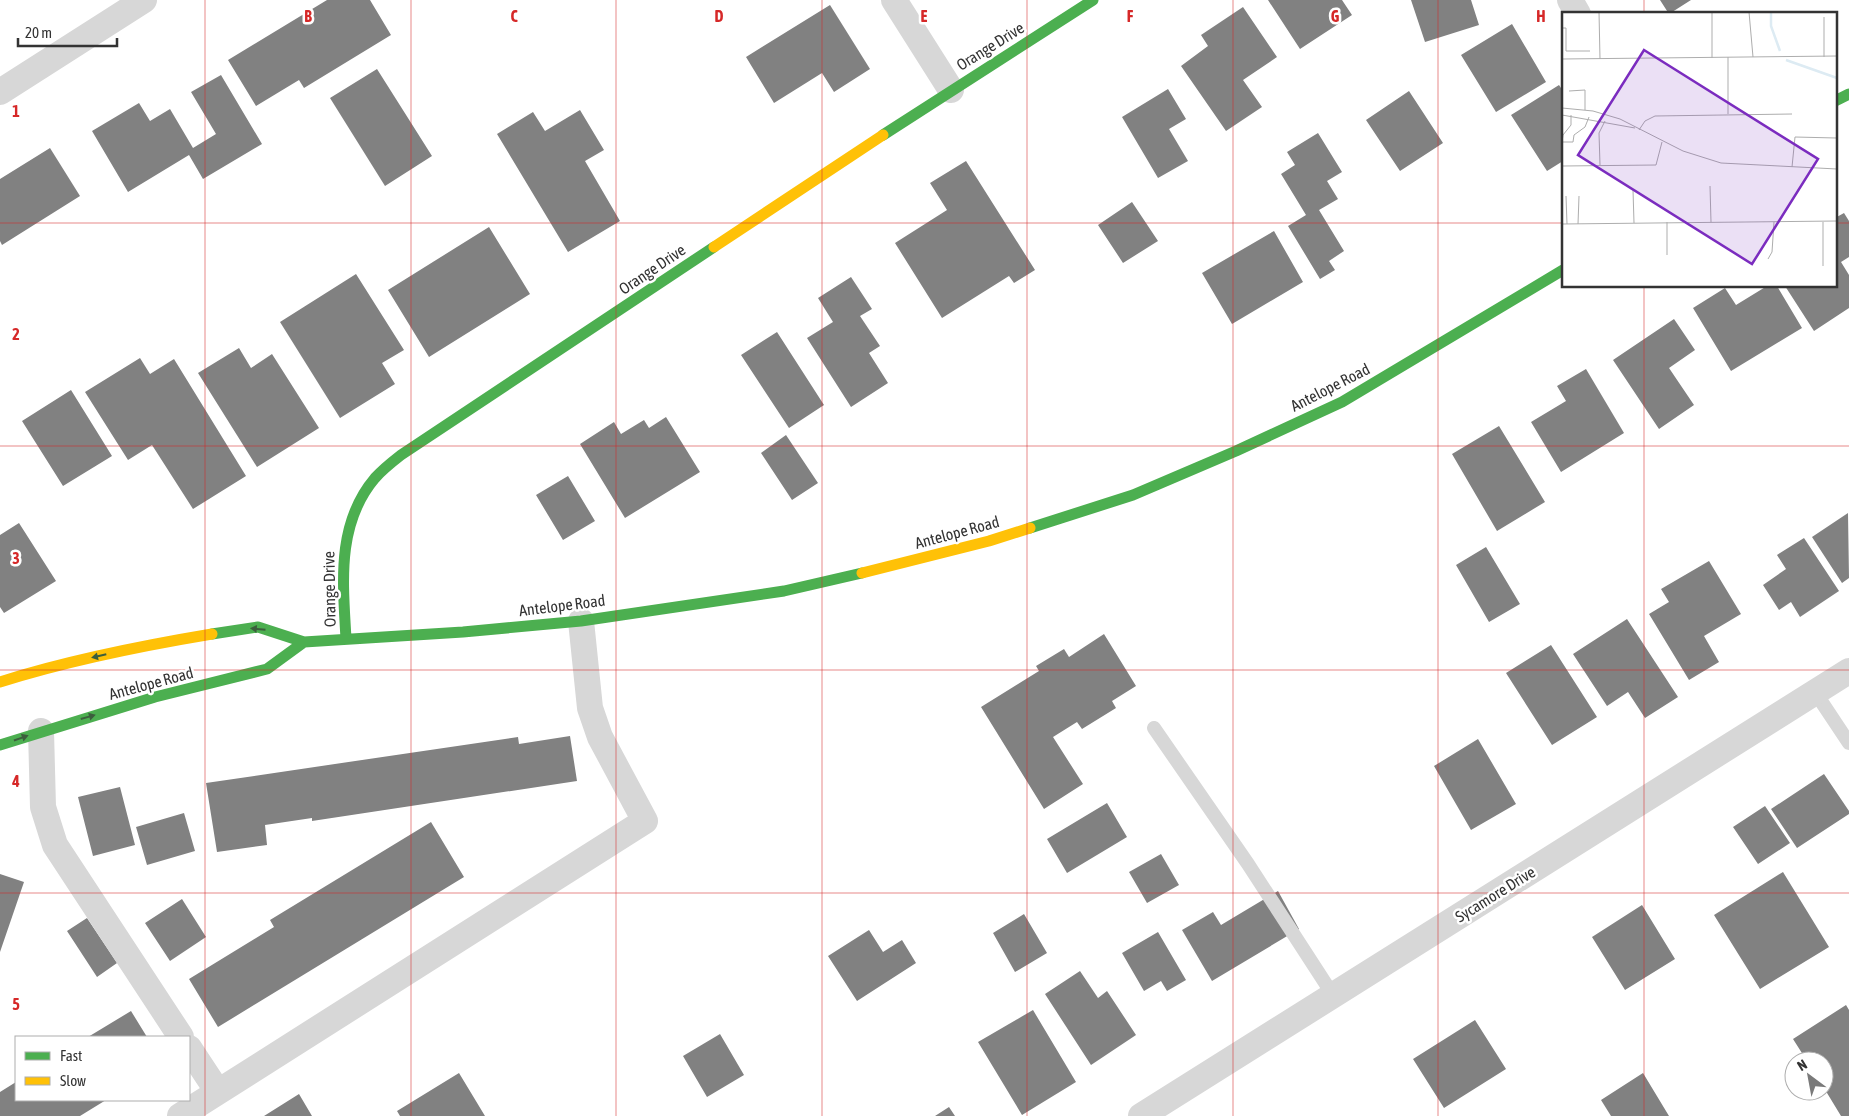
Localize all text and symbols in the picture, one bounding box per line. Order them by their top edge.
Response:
text: B [304,7,312,25]
text: C [510,7,518,25]
text: D [715,7,724,25]
text: E [921,7,928,25]
text: F [1127,7,1134,25]
text: G [1331,7,1340,25]
text: H [1536,7,1546,25]
inset map [1562,12,1836,288]
scale bar [18,15,116,47]
street label: Orange Drive [953,18,1028,75]
text: 20 m [25,24,52,41]
text: 1 [12,102,20,120]
street label: Orange Drive [615,240,689,299]
text: 2 [12,325,20,343]
street label: Antelope Road [1287,359,1373,416]
street label: Antelope Road [913,512,1001,553]
text: 3 [12,549,20,567]
street label: Orange Drive [319,551,340,627]
street label: Antelope Road [518,591,606,620]
one-way arrow [250,624,266,632]
one-way arrow [91,652,106,660]
street label: Antelope Road [107,663,195,704]
one-way arrow [81,713,96,721]
one-way arrow [13,734,28,741]
text: 4 [11,772,20,790]
street label: Sycamore Drive [1452,862,1539,926]
text: 5 [12,995,20,1013]
legend [15,1036,190,1101]
text: Fast [60,1047,82,1064]
north arrow [1784,1051,1834,1101]
text: N [1794,1056,1810,1074]
text: Slow [60,1072,86,1089]

